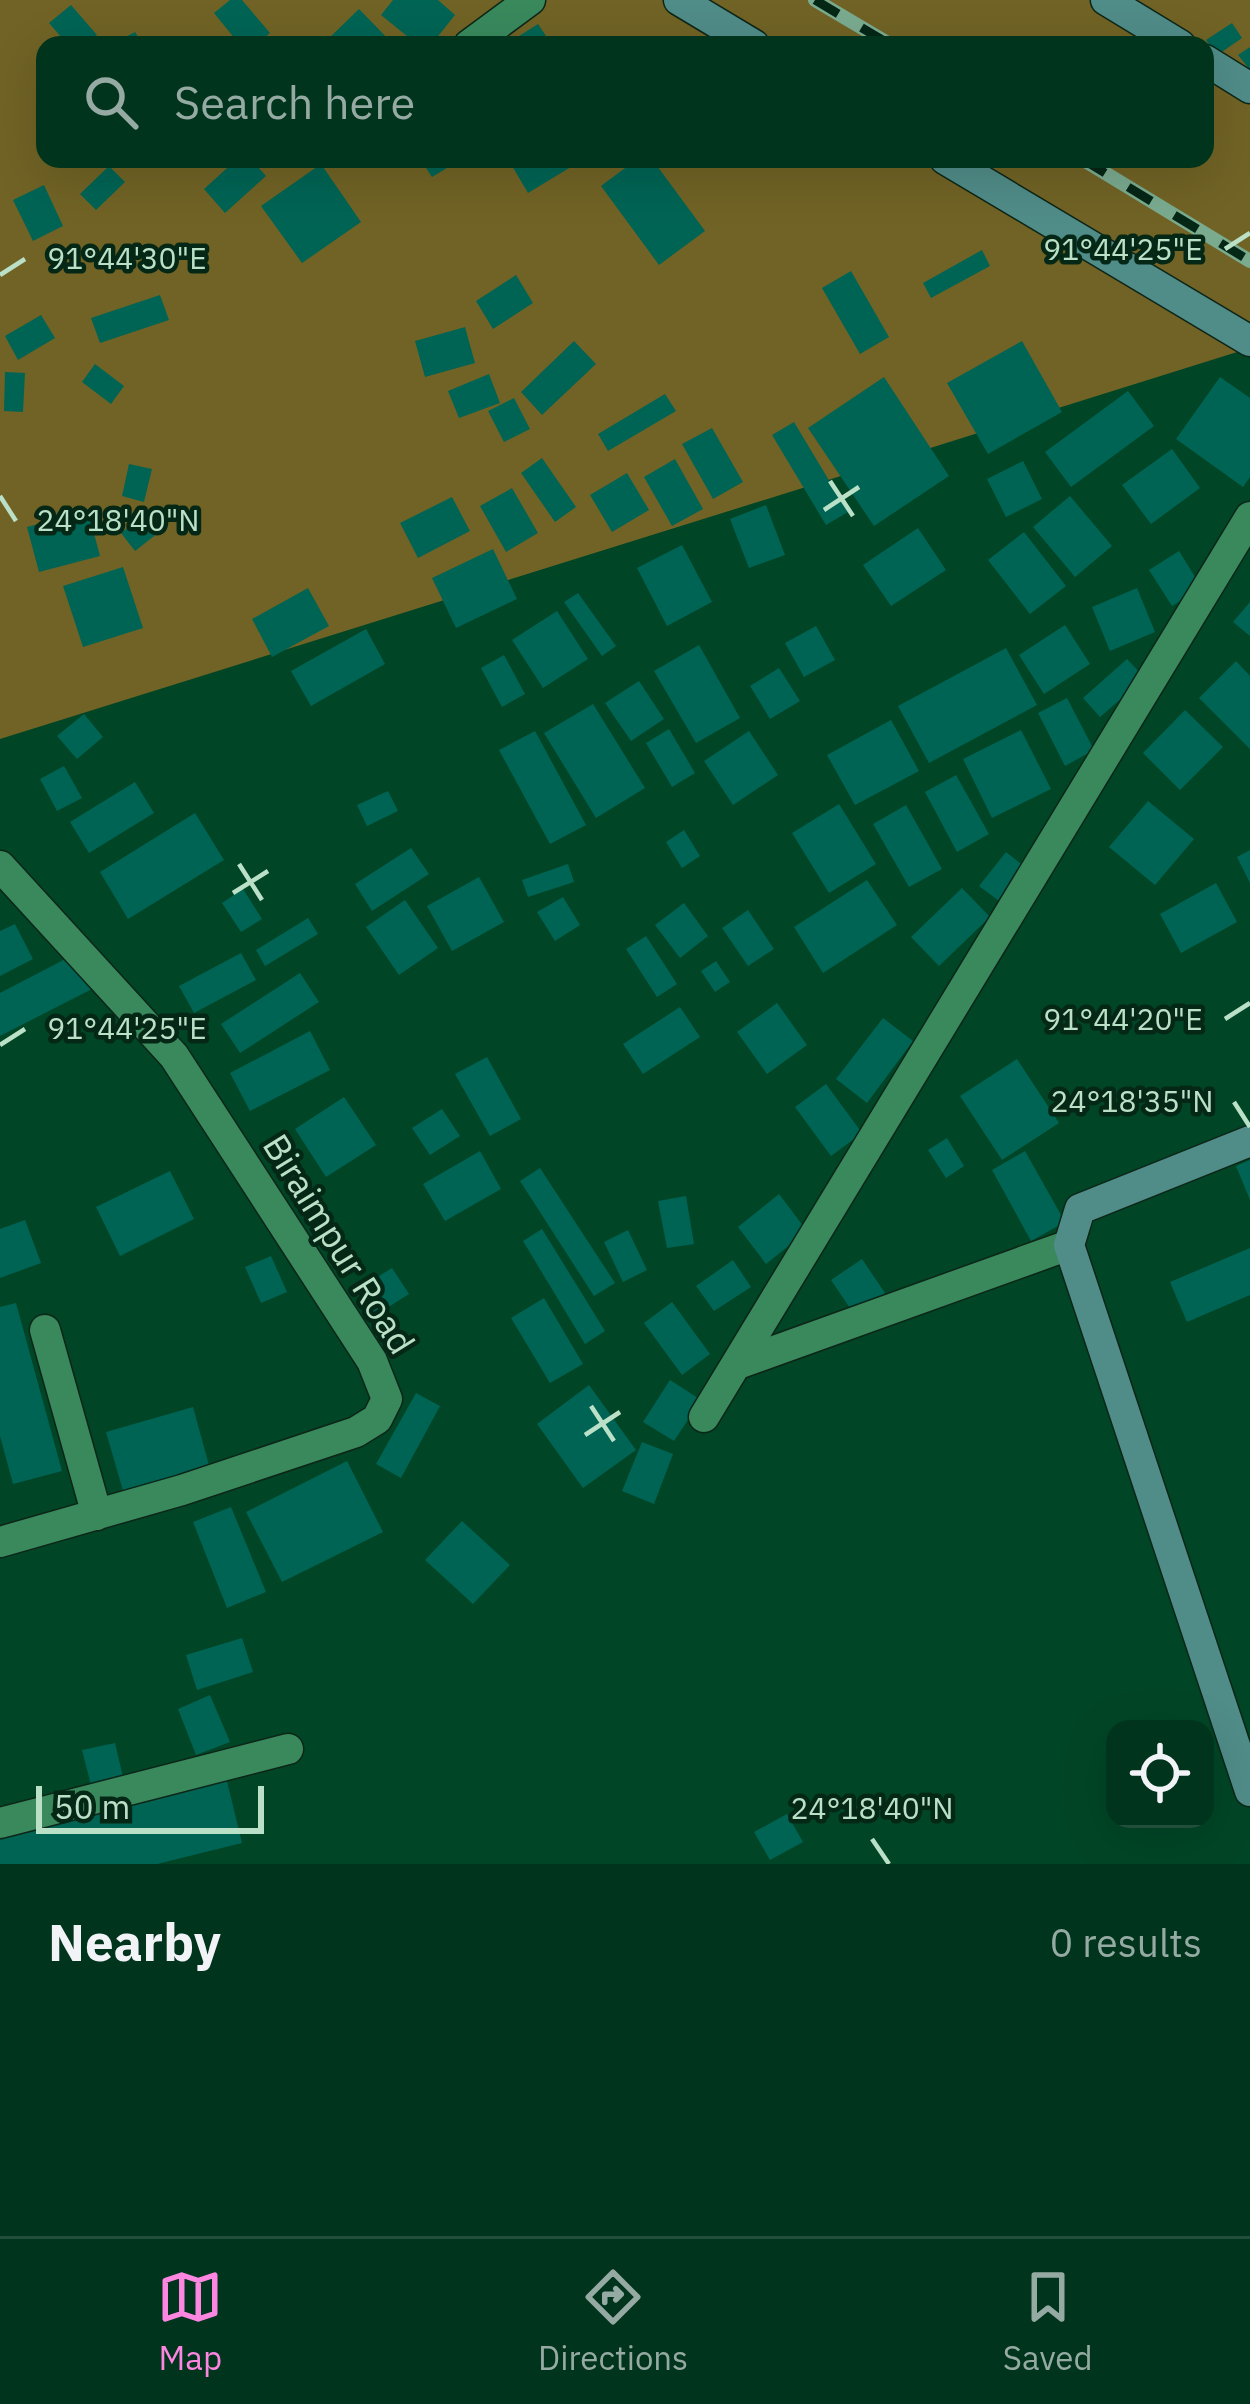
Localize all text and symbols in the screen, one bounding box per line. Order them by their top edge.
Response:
search box [36,36,1214,168]
icon: search [78,69,144,135]
text: Search here [174,73,415,131]
text: 91°44'25"E [1043,229,1203,268]
text: 91°44'30"E [47,238,207,277]
text: 24°18'40"N [36,500,200,539]
text: 91°44'20"E [1043,999,1203,1038]
text: 91°44'25"E [47,1008,207,1047]
text: 24°18'35"N [1050,1081,1214,1120]
street label: Biraimpur Road [253,1125,426,1363]
map controls [1106,1720,1214,1828]
button: locate [1106,1720,1214,1828]
scale bar [36,1780,264,1833]
text: 50 m [54,1785,130,1828]
text: 24°18'40"N [790,1788,954,1827]
text: Nearby [48,1909,221,1975]
text: 0 results [1050,1917,1202,1968]
tab: Map [157,2264,223,2379]
tab: Directions [538,2264,688,2379]
tab: Saved [1003,2264,1093,2379]

